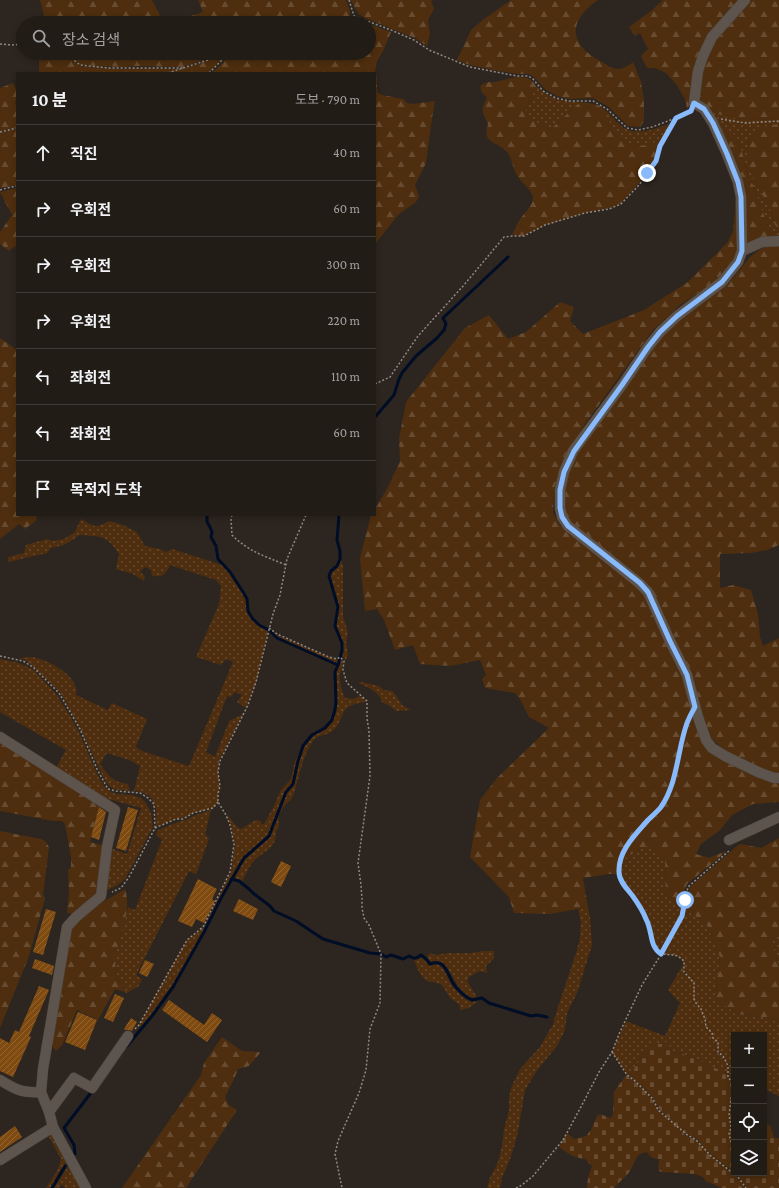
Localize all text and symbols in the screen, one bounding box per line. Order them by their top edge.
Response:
search box [16,16,376,60]
icon: search [30,27,52,49]
text: 장소 검색 [62,32,120,48]
text: 10 분 [32,91,68,110]
text: 도보 · 790 m [295,92,360,107]
icon: ahead [32,142,54,164]
text: 40 m [333,145,360,160]
text: 직진 [70,146,98,162]
route end [638,164,656,182]
icon: right [32,198,54,220]
text: 60 m [333,201,360,216]
text: 우회전 [70,202,111,218]
icon: right [32,254,54,276]
text: 300 m [326,257,360,272]
text: 우회전 [70,258,111,274]
icon: right [32,310,54,332]
text: 220 m [327,313,360,328]
text: 우회전 [70,314,111,330]
icon: left [32,366,54,388]
text: 110 m [331,369,360,384]
text: 좌회전 [70,370,111,386]
icon: left [32,422,54,444]
text: 60 m [333,425,360,440]
text: 좌회전 [70,426,111,442]
icon: arrive [32,478,54,500]
text: 목적지 도착 [70,482,142,498]
route start [676,891,694,909]
map controls [731,1032,767,1176]
button: + [731,1032,767,1068]
button: − [731,1068,767,1104]
button: locate [731,1104,767,1140]
button: layers [731,1140,767,1176]

